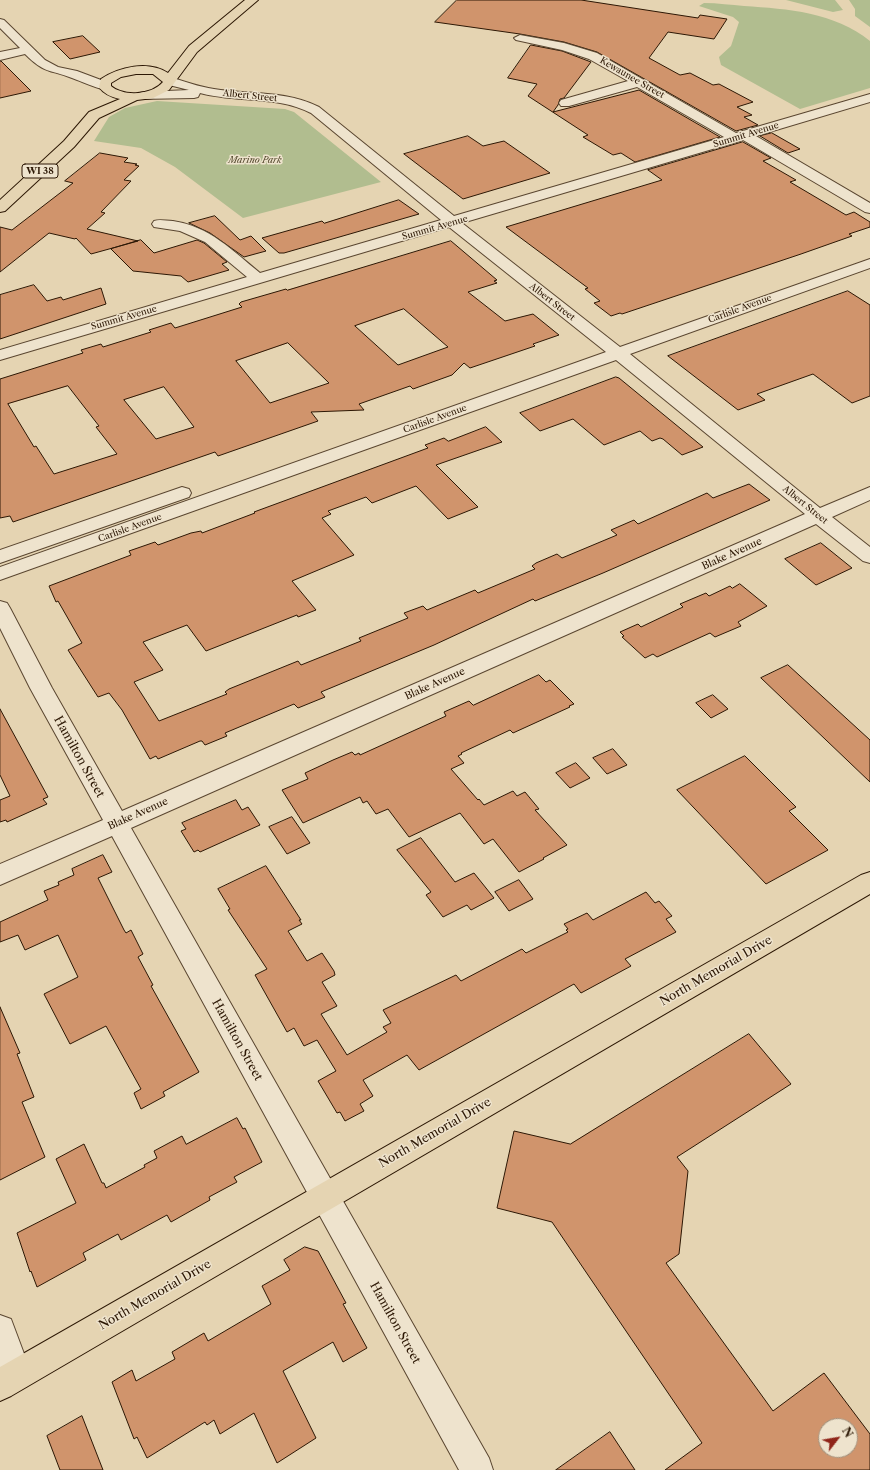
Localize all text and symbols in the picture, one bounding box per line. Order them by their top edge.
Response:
street label: Kewaunee Street [598,55,666,101]
street label: Albert Street [222,88,278,104]
street label: Summit Avenue [712,120,780,150]
park label: Marino Park [228,155,282,165]
road number: WI 38 [22,164,58,178]
street label: Summit Avenue [401,213,469,243]
street label: Albert Street [527,281,577,323]
street label: Carlisle Avenue [707,292,773,326]
street label: Summit Avenue [90,303,158,333]
street label: Carlisle Avenue [402,402,468,436]
street label: Albert Street [780,484,830,526]
street label: Carlisle Avenue [97,511,163,545]
street label: Blake Avenue [700,535,764,573]
street label: Blake Avenue [403,665,467,703]
street label: Hamilton Street [51,714,107,800]
street label: Blake Avenue [106,795,170,833]
street label: North Memorial Drive [657,933,775,1009]
street label: Hamilton Street [209,997,265,1083]
street label: North Memorial Drive [376,1095,494,1171]
street label: North Memorial Drive [96,1257,214,1333]
street label: Hamilton Street [367,1280,423,1366]
north arrow [818,1418,858,1458]
text: N [839,1425,856,1440]

